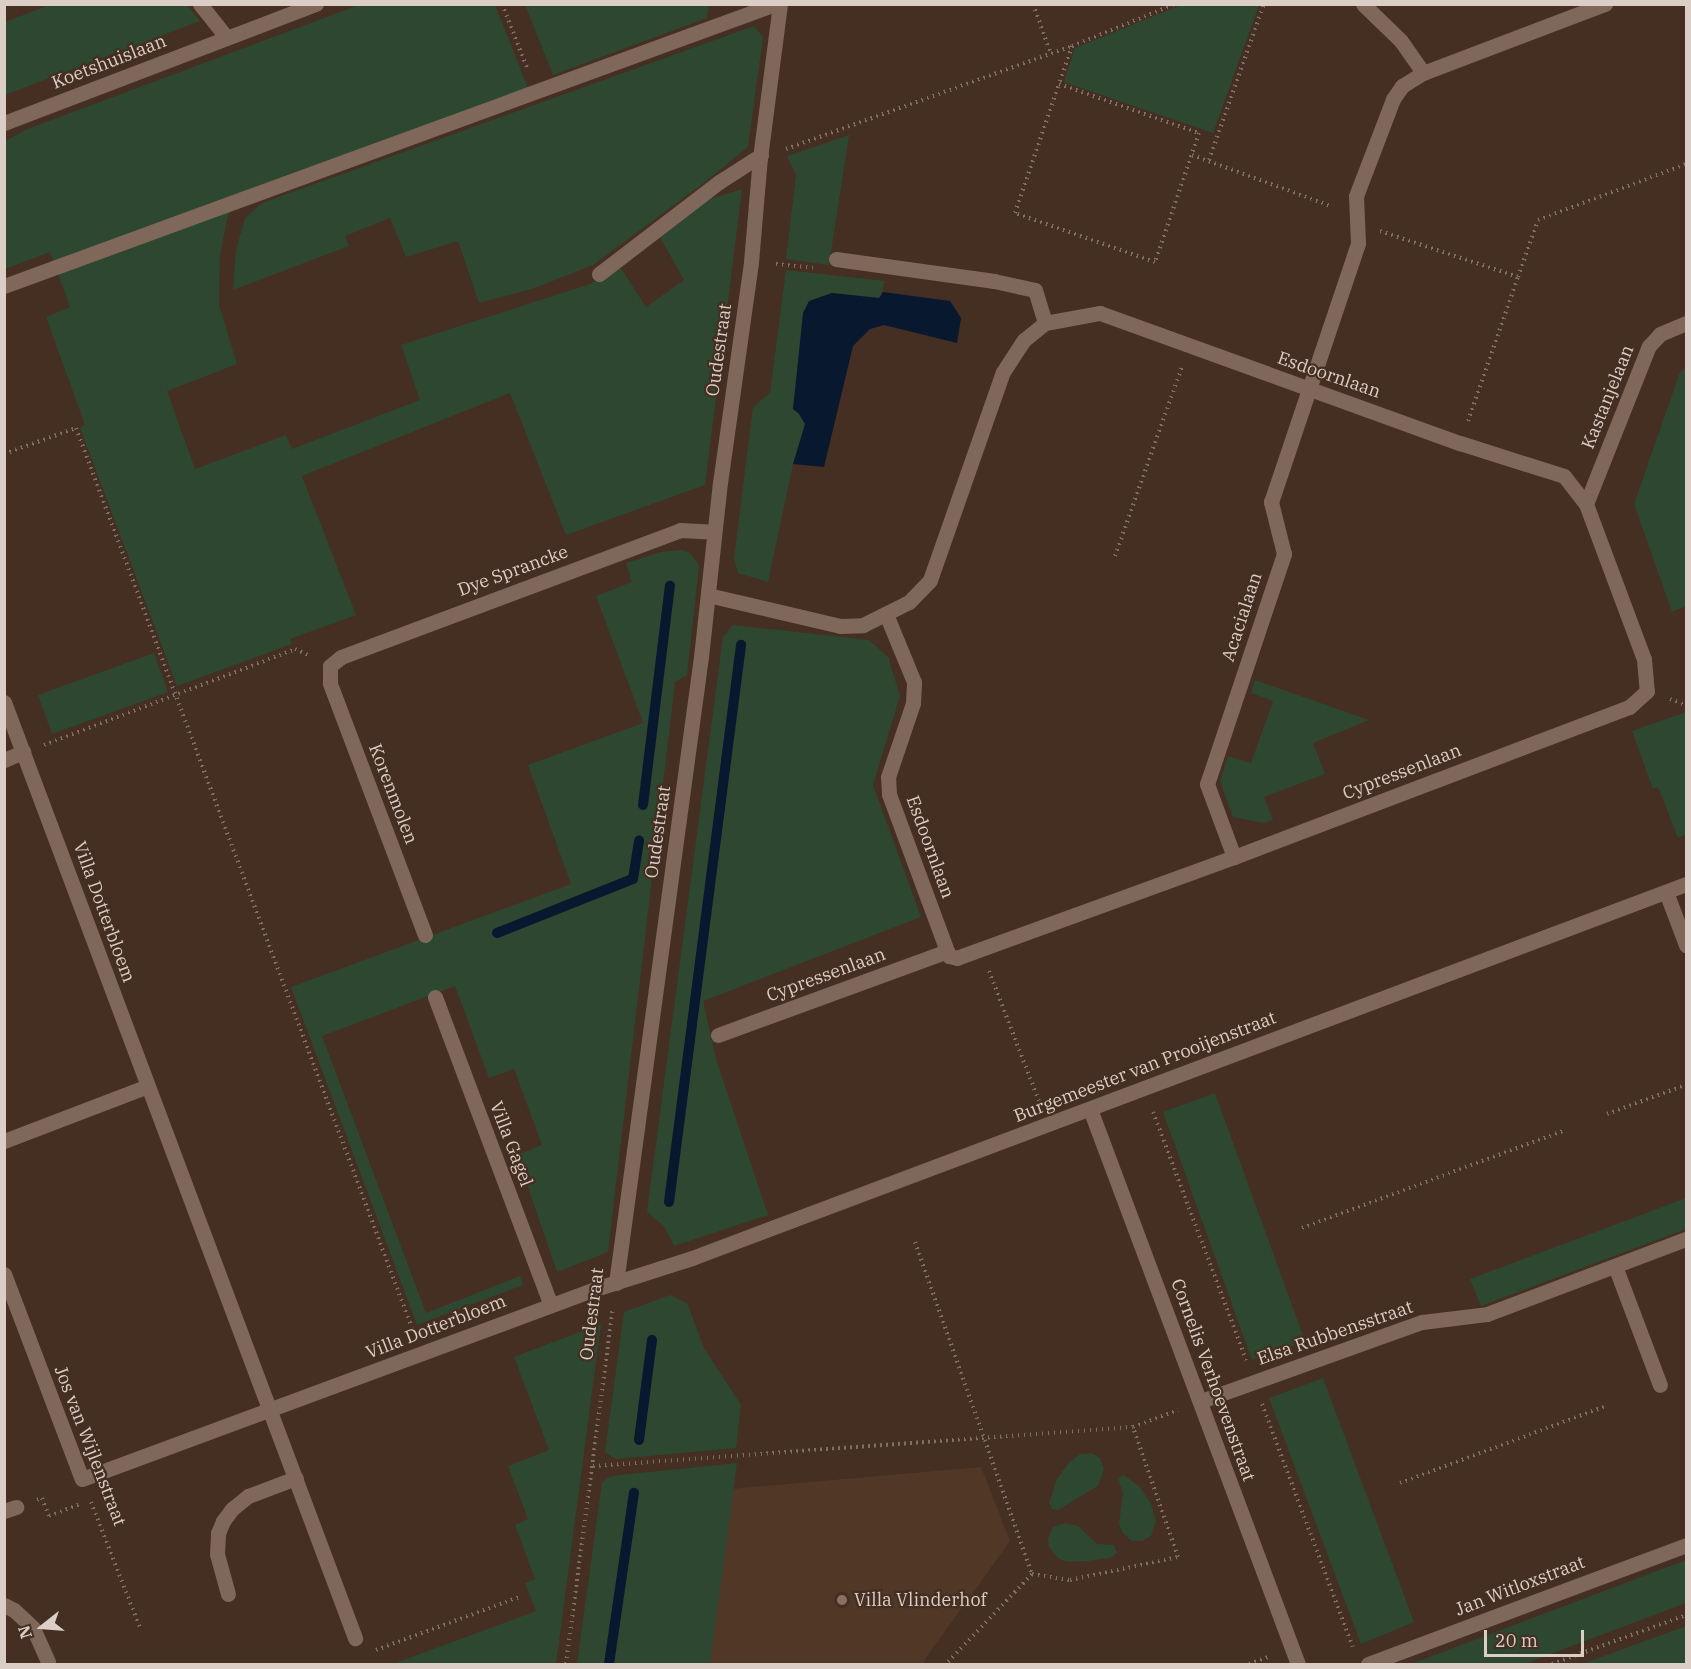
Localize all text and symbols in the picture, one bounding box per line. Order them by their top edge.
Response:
street label: Koetshuislaan [49,30,169,94]
street label: Oudestraat [702,302,736,398]
street label: Kastanjelaan [1577,342,1639,452]
street label: Esdoornlaan [1275,347,1383,403]
street label: Dye Sprancke [455,541,571,601]
street label: Acacialaan [1217,570,1267,664]
street label: Cypressenlaan [1340,739,1464,805]
street label: Korenmolen [364,741,422,847]
street label: Oudestraat [641,784,675,880]
street label: Esdoornlaan [901,793,959,901]
street label: Villa Dotterbloem [68,839,140,985]
street label: Cypressenlaan [764,943,888,1007]
street label: Burgemeester van Prooijenstraat [1011,1007,1279,1127]
street label: Villa Gagel [485,1098,537,1190]
street label: Oudestraat [576,1266,608,1362]
street label: Cornelis Verhoevenstraat [1166,1276,1260,1484]
street label: Villa Dotterbloem [363,1290,509,1364]
street label: Elsa Rubbensstraat [1254,1296,1416,1370]
street label: Jos van Wijlenstraat [50,1363,130,1529]
street label: Jan Witloxstraat [1452,1551,1588,1621]
place label: Villa Vlinderhof [854,1589,987,1611]
marker: Villa Vlinderhof [835,1593,849,1607]
north arrow [12,1597,72,1657]
scale bar [1487,1618,1588,1656]
text: N [13,1623,36,1641]
text: 20 m [1495,1629,1538,1652]

